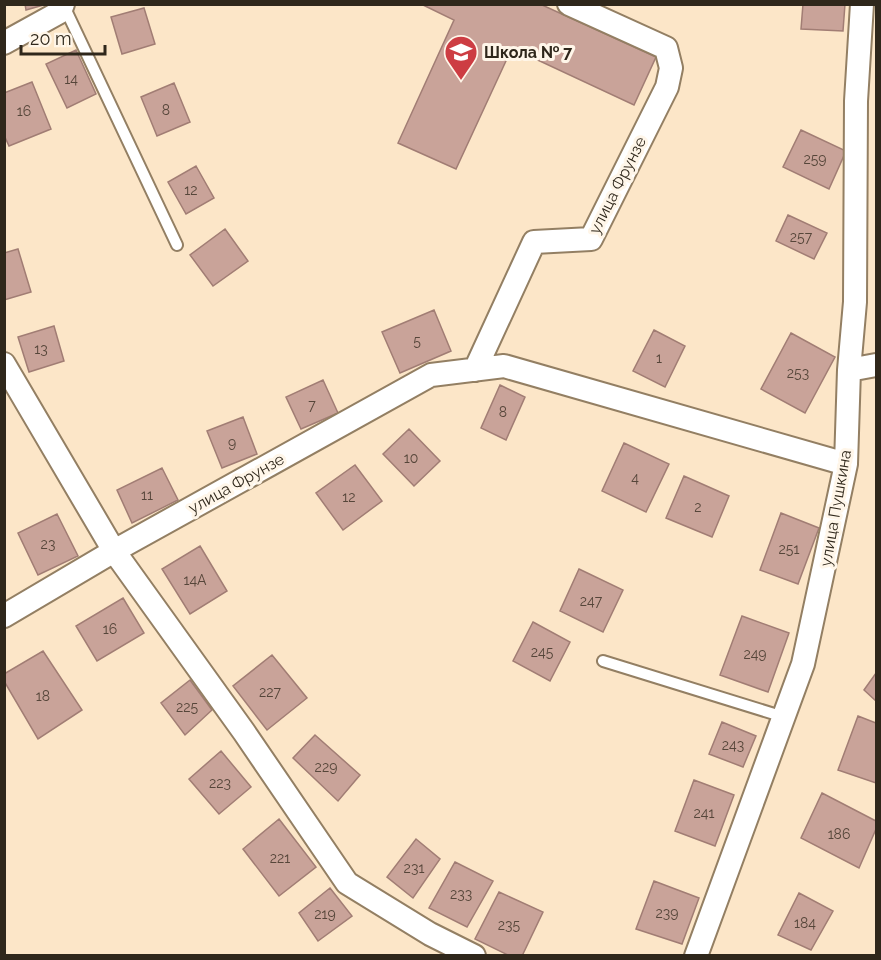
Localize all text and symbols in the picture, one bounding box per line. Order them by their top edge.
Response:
scale bar [21,18,105,56]
text: 20 m [30,28,72,49]
school or university icon: Школа № 7 [443,34,479,81]
place label: Школа № 7 [484,43,572,62]
house number: 14 [64,71,78,87]
house number: 8 [162,102,170,118]
house number: 16 [17,103,31,119]
street label: улица Фрунзе [585,133,650,237]
house number: 259 [803,151,827,167]
house number: 12 [184,182,198,198]
house number: 257 [790,229,813,245]
house number: 5 [413,333,421,349]
house number: 13 [34,341,48,357]
house number: 1 [656,350,662,366]
house number: 253 [787,365,809,381]
house number: 7 [308,397,316,413]
house number: 8 [499,404,507,420]
house number: 9 [228,435,236,451]
street label: улица Пушкина [816,448,855,568]
street label: улица Фрунзе [185,449,287,518]
house number: 10 [404,450,418,466]
house number: 4 [631,470,639,486]
house number: 11 [141,487,153,503]
house number: 12 [342,489,356,505]
house number: 2 [694,499,702,515]
house number: 23 [41,536,55,552]
house number: 251 [779,541,799,557]
house number: 14А [183,572,207,588]
house number: 247 [580,593,603,609]
house number: 16 [103,621,117,637]
house number: 245 [531,644,554,660]
house number: 249 [743,646,767,662]
house number: 227 [259,684,282,700]
house number: 18 [36,688,50,704]
house number: 225 [176,699,198,715]
house number: 243 [722,737,744,753]
house number: 229 [315,759,337,775]
house number: 223 [209,775,231,791]
house number: 241 [694,805,714,821]
house number: 186 [828,826,850,842]
house number: 221 [270,850,290,866]
house number: 231 [404,860,424,876]
house number: 233 [450,886,472,902]
house number: 239 [656,905,678,921]
house number: 219 [314,906,336,922]
house number: 184 [794,915,816,931]
house number: 235 [498,917,521,933]

